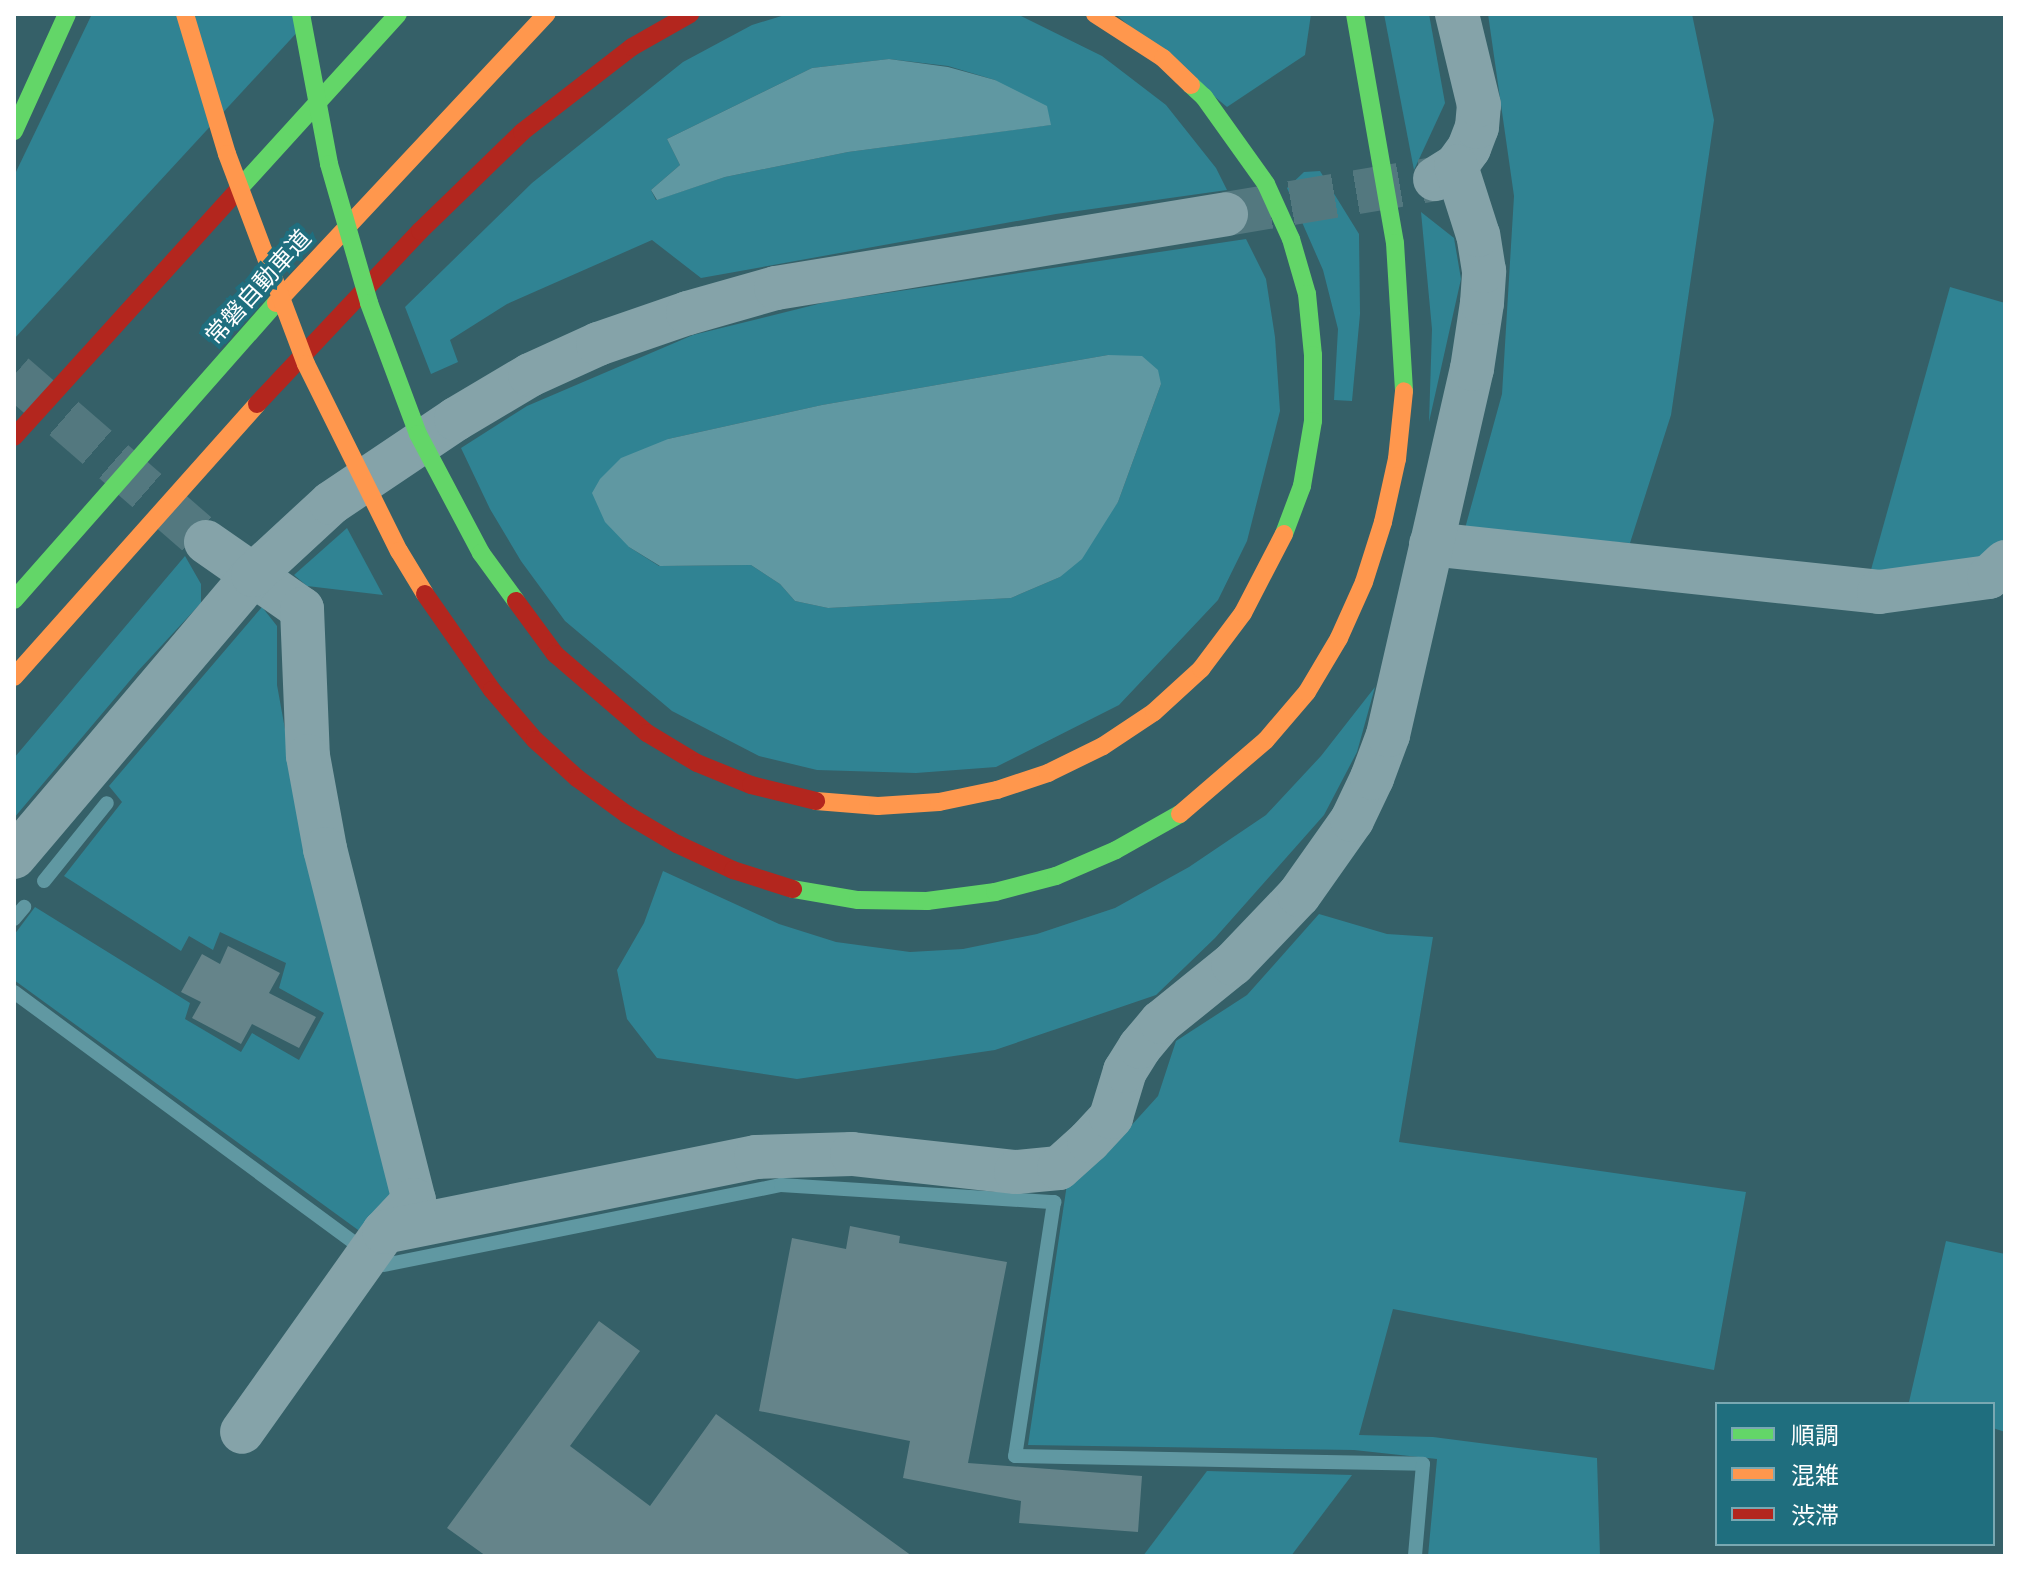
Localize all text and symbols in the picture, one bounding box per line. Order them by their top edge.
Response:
street label: 常磐自動車道 [199,224,317,350]
legend [1715,1402,1995,1546]
text: 順調 [1791,1417,1839,1453]
text: 混雑 [1791,1457,1839,1493]
text: 渋滞 [1791,1497,1839,1533]

